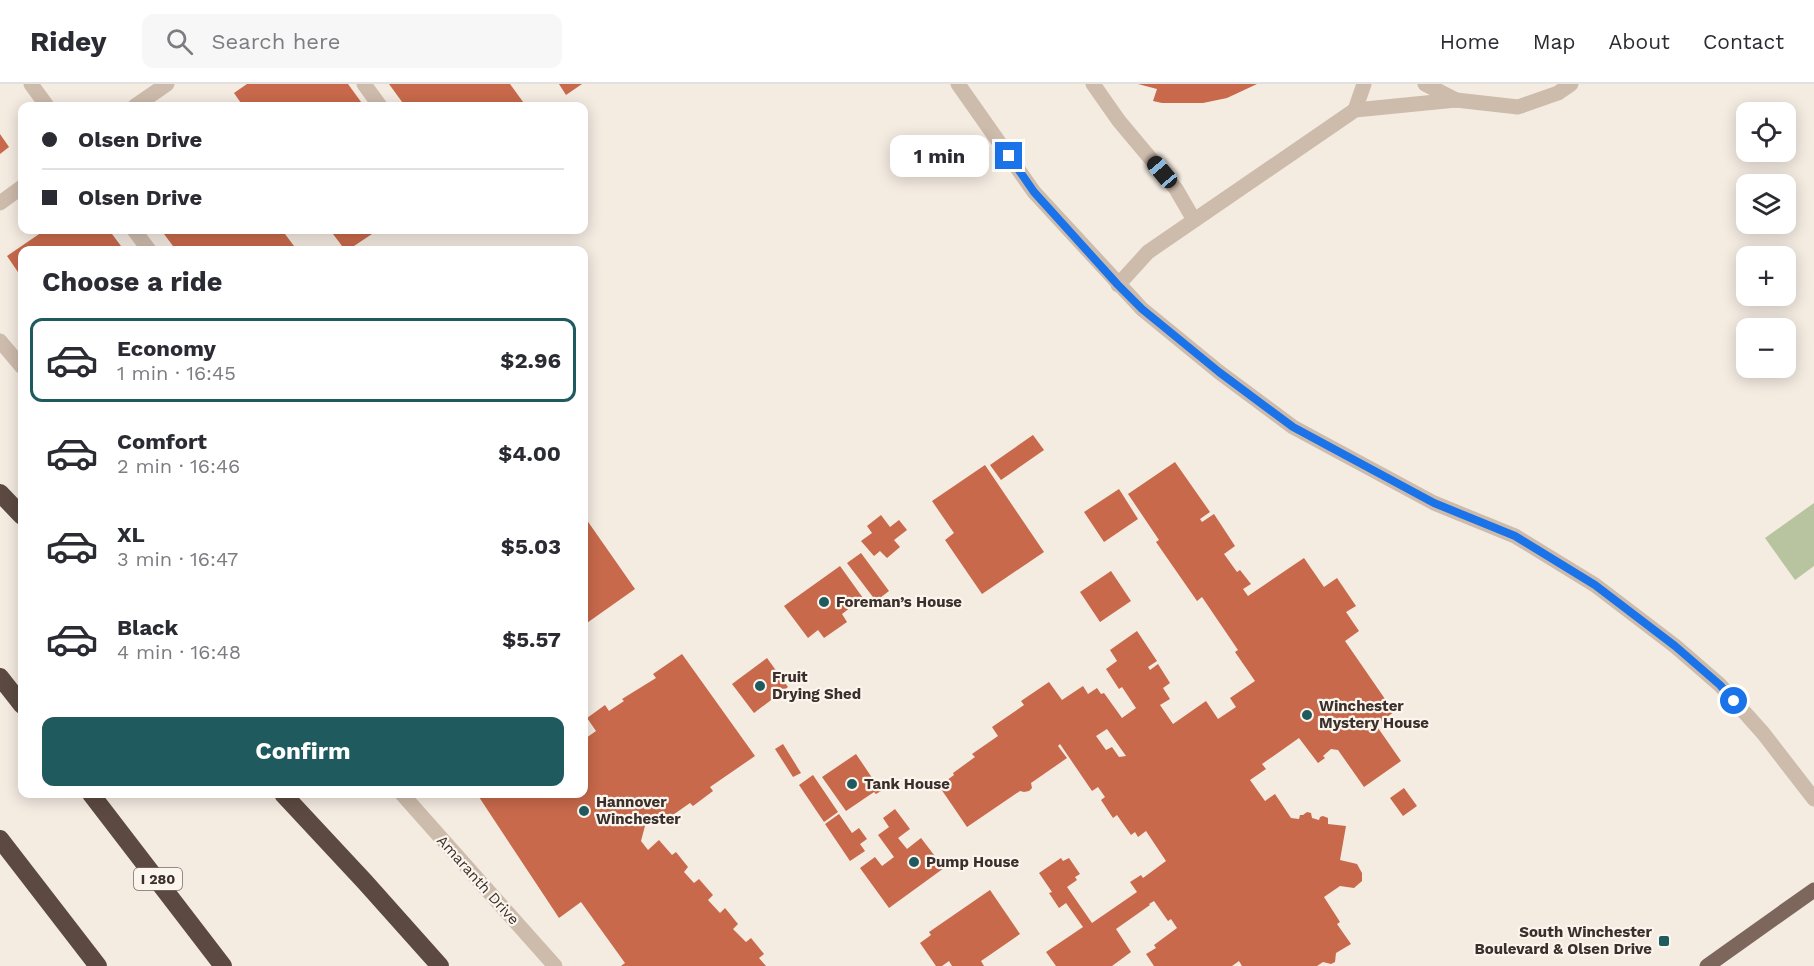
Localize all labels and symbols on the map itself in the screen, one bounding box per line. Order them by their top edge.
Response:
callout: 1 min [889,135,988,177]
route end [995,142,1022,169]
car [1144,152,1180,192]
place label: Foreman’s House [836,593,962,611]
marker: Foreman’s House [817,595,831,609]
place label: Fruit Drying Shed [772,668,861,703]
marker: Fruit Drying Shed [753,679,767,693]
route start [1720,687,1747,714]
place label: Winchester Mystery House [1319,697,1429,732]
marker: Winchester Mystery House [1300,708,1314,722]
place label: Tank House [864,775,950,793]
marker: Tank House [845,777,859,791]
place label: Hannover Winchester [596,793,681,828]
marker: Hannover Winchester [577,804,591,818]
street label: Amaranth Drive [433,832,523,928]
place label: Pump House [926,853,1019,871]
marker: Pump House [907,855,921,869]
road number: I 280 [134,868,182,890]
place label: South Winchester Boulevard & Olsen Drive [1474,923,1653,958]
marker: South Winchester Boulevard & Olsen Drive [1657,934,1671,948]

